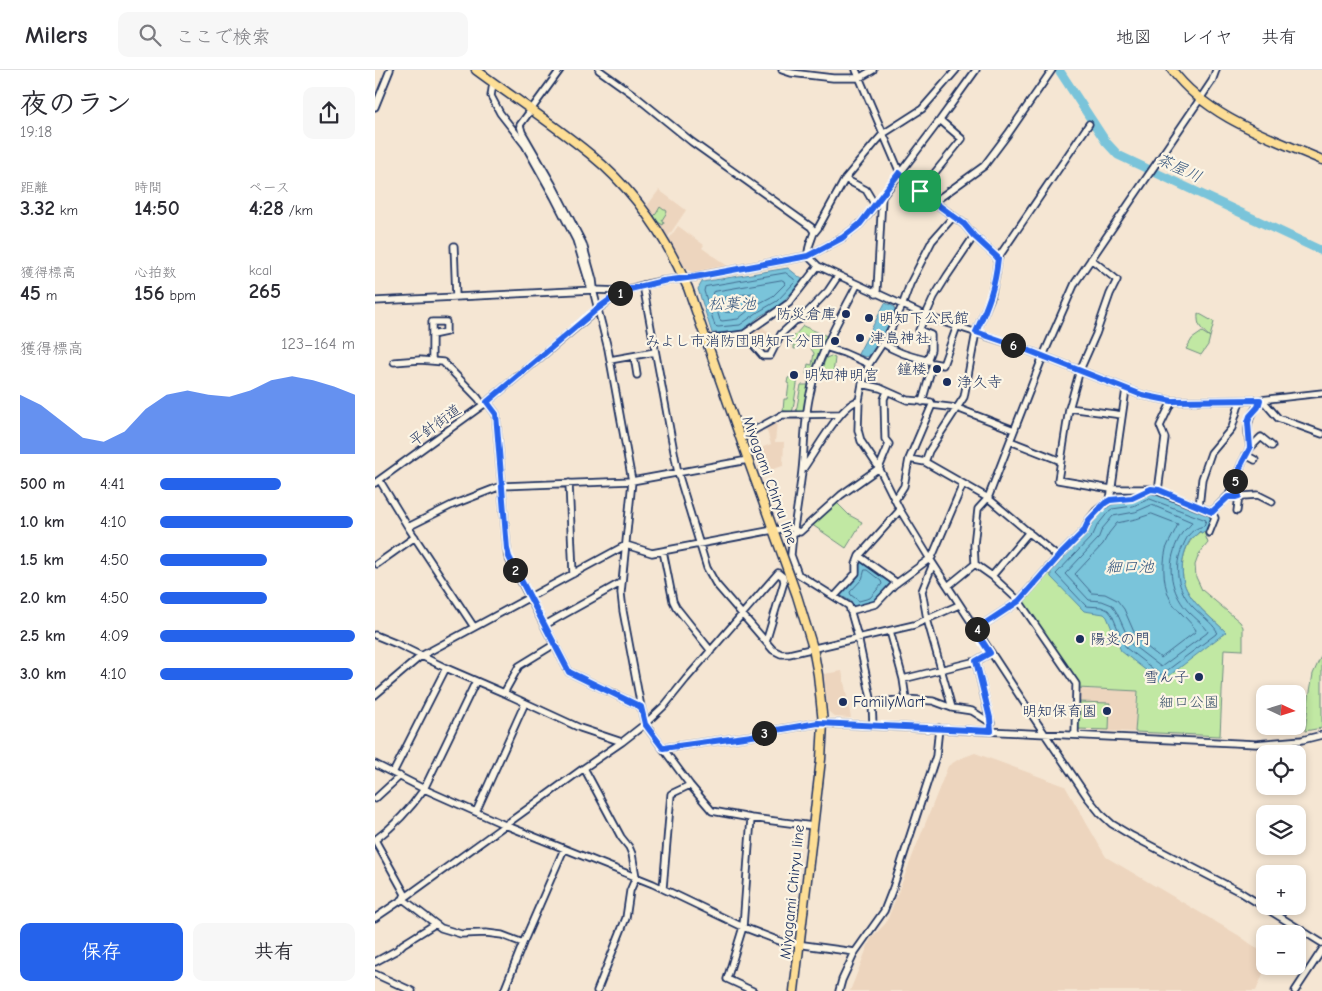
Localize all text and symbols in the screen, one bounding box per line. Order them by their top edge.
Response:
search box [118,12,468,57]
text: Milers [25,21,88,49]
icon: search [136,21,164,49]
text: ここで検索 [176,26,271,48]
text: 地図 [1116,27,1152,48]
text: レイヤ [1180,27,1233,48]
text: 共有 [1261,27,1297,48]
button: share [303,87,355,139]
text: 夜のラン [20,88,132,120]
text: 19:18 [20,123,52,141]
water label: 茶屋川 [1153,150,1205,186]
pin [899,170,941,212]
icon: arrive [906,177,934,205]
text: 距離 [20,179,48,196]
text: 時間 [134,179,162,196]
text: ペース [249,179,290,196]
text: 3.32 [20,196,55,220]
text: 14:50 [134,196,180,220]
text: 4:28 [249,196,284,220]
text: km [55,202,78,219]
text: /km [284,202,313,219]
text: kcal [249,262,272,279]
text: 獲得標高 [20,264,76,281]
text: 心拍数 [134,264,176,281]
text: 265 [249,279,281,303]
pin: 1 [607,280,633,306]
text: 45 [20,281,41,305]
text: 156 [134,281,165,305]
text: 1 [618,285,623,302]
text: m [41,287,57,304]
text: bpm [165,287,196,304]
water label: 松葉池 [708,295,757,313]
place label: 防災倉庫 [776,305,836,323]
marker: 防災倉庫 [840,308,852,320]
place label: 明知下公民館 [879,309,969,327]
marker: 明知下公民館 [863,312,875,324]
place label: 津島神社 [870,329,930,347]
place label: みよし市消防団明知下分団 [645,332,825,350]
marker: 津島神社 [854,332,866,344]
pin: 6 [1001,332,1025,358]
text: 123–164 m [281,335,355,353]
marker: みよし市消防団明知下分団 [829,335,841,347]
text: 6 [1010,337,1017,354]
text: 獲得標高 [20,340,84,358]
place label: 鐘楼 [897,360,927,378]
marker: 鐘楼 [931,363,943,375]
place label: 明知神明宮 [804,366,879,384]
marker: 明知神明宮 [788,369,800,381]
place label: 浄久寺 [957,373,1002,391]
marker: 浄久寺 [941,376,953,388]
street label: 平針街道 [405,400,465,450]
street label: Miyagami Chiryu line [738,413,802,547]
pin: 5 [1223,468,1247,494]
text: 5 [1232,473,1239,490]
text: 500 m [20,475,65,493]
text: 4:41 [100,475,125,493]
text: 1.0 km [20,513,65,531]
text: 4:10 [100,513,127,531]
text: 1.5 km [20,551,64,569]
text: 4:50 [100,551,129,569]
pin: 2 [503,558,527,582]
water label: 細口池 [1106,558,1155,576]
text: 2 [512,562,519,579]
text: 2.0 km [20,589,66,607]
text: 4:50 [100,589,129,607]
pin: 4 [965,616,989,642]
text: 4 [974,621,981,638]
text: 2.5 km [20,627,66,645]
text: 4:09 [100,627,129,645]
place label: 陽炎の門 [1090,630,1150,648]
marker: 陽炎の門 [1074,633,1086,645]
text: 3.0 km [20,665,66,683]
text: 4:10 [100,665,127,683]
place label: 雪ん子 [1144,668,1189,686]
marker: 雪ん子 [1193,671,1205,683]
north arrow [1256,685,1306,735]
map controls [1256,685,1306,975]
place label: FamilyMart [853,693,926,711]
park label: 細口公園 [1159,693,1219,711]
marker: FamilyMart [837,696,849,708]
place label: 明知保育園 [1022,702,1097,720]
marker: 明知保育園 [1101,705,1113,717]
pin: 3 [751,720,777,746]
text: 3 [761,725,768,742]
button: locate [1256,745,1306,795]
button: layers [1256,805,1306,855]
street label: Miyagami Chiryu line [776,823,808,960]
button: + [1256,865,1306,915]
button: 保存 [20,923,183,981]
button: 共有 [193,923,355,981]
button: − [1256,925,1306,975]

